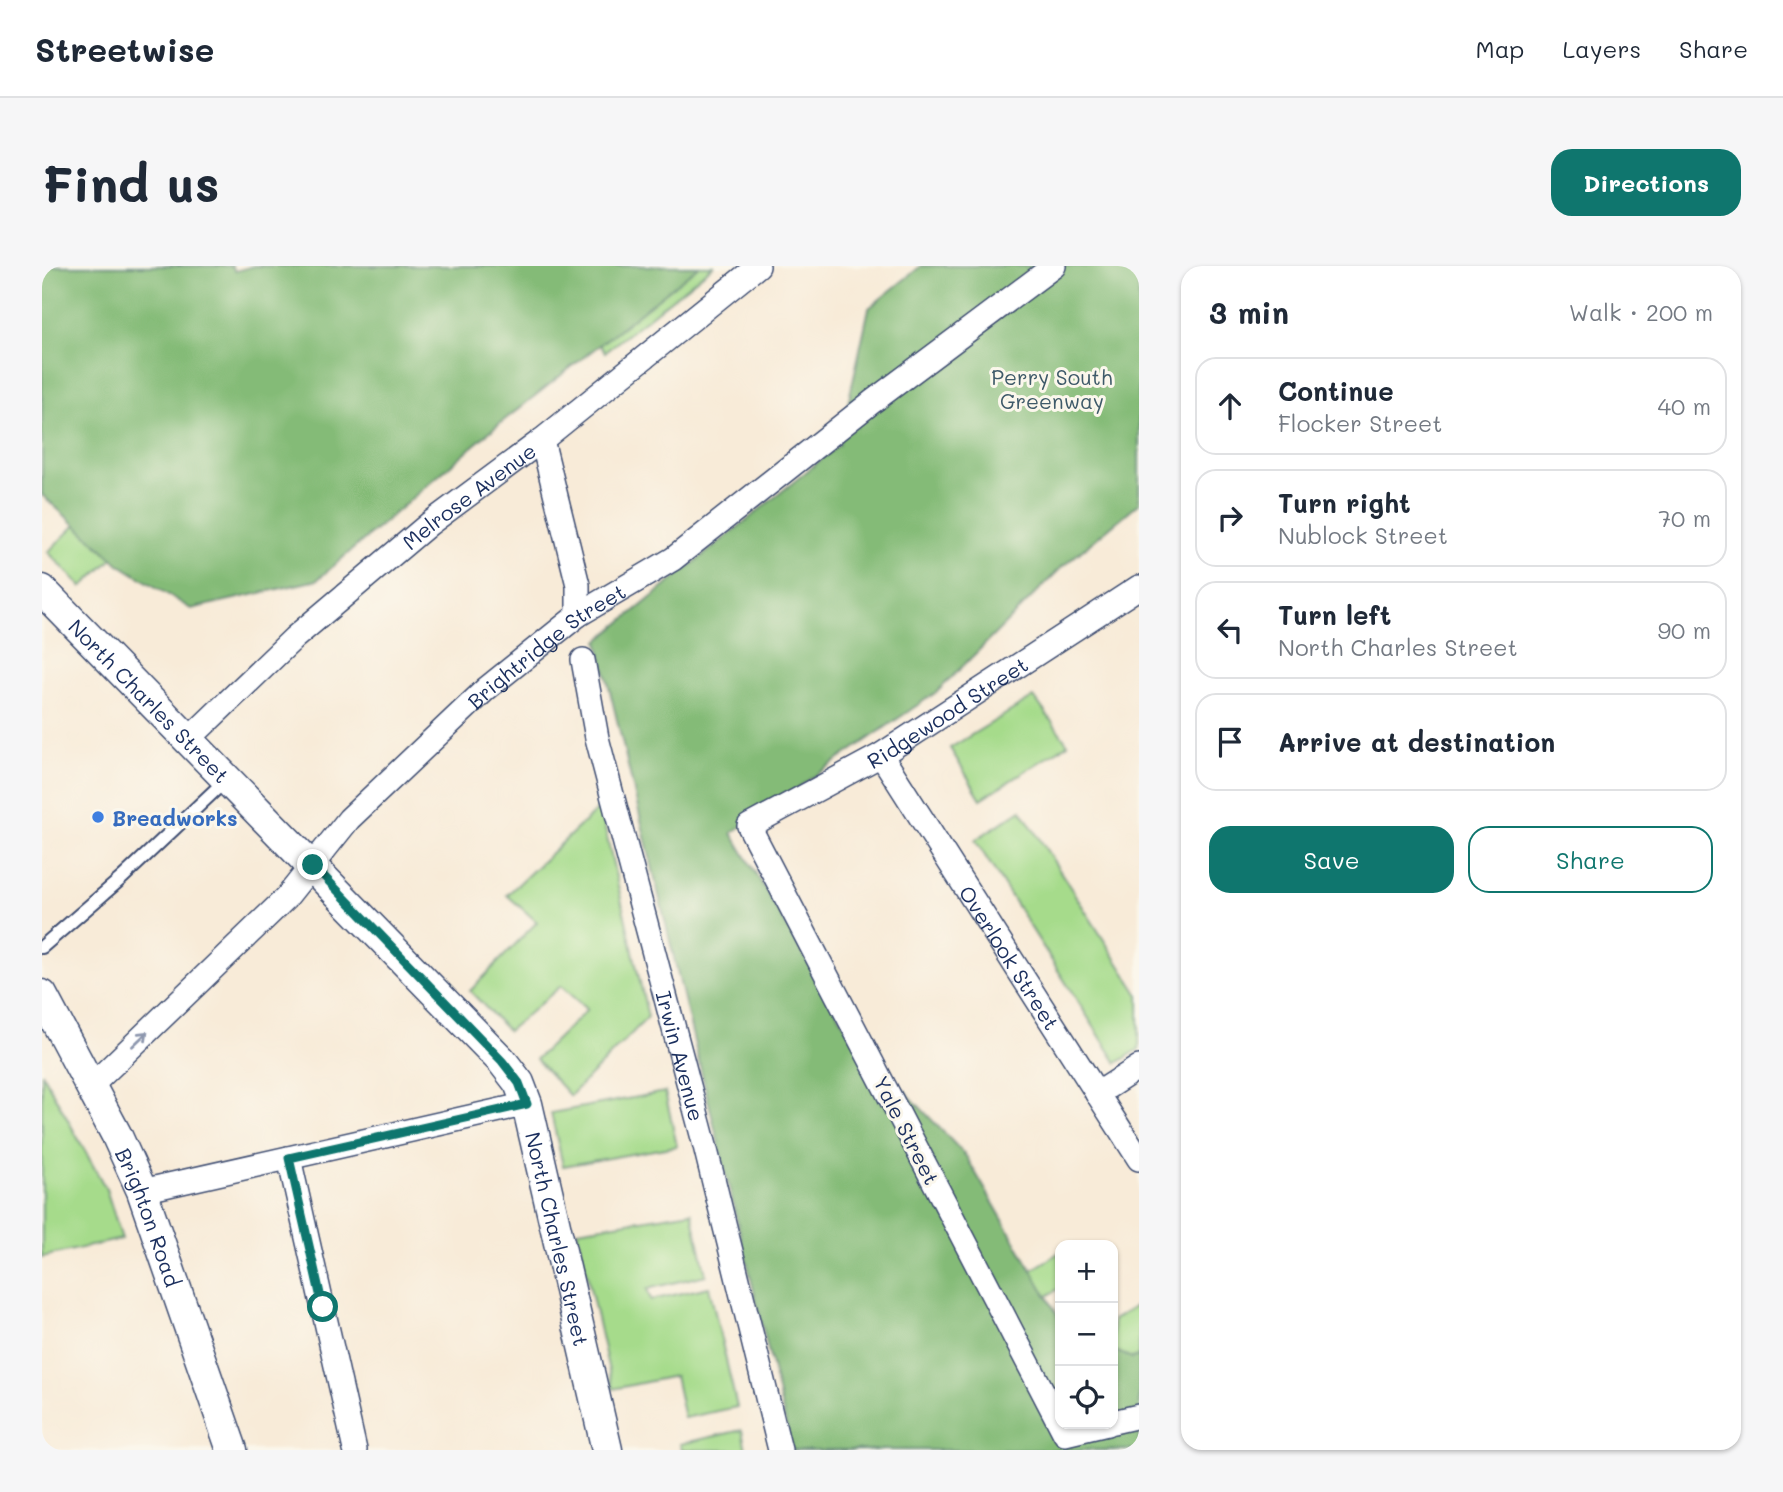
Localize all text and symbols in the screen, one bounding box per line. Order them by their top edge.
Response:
text: Streetwise [35,27,214,70]
text: Map [1476,33,1524,64]
text: Layers [1562,33,1641,64]
text: Share [1679,33,1748,64]
button: Directions [1551,149,1741,216]
text: Find us [42,151,220,214]
text: 3 min [1209,292,1289,332]
text: Walk · 200 m [1569,297,1713,327]
park label: Perry South Greenway [991,363,1113,414]
text: Continue [1278,374,1394,408]
icon: ahead [1211,387,1249,425]
text: 40 m [1658,391,1711,421]
text: Flocker Street [1278,408,1442,438]
street label: Melrose Avenue [396,436,541,555]
text: Turn right [1278,486,1411,520]
icon: right [1211,499,1249,537]
text: 70 m [1658,503,1711,533]
text: Nublock Street [1278,520,1448,550]
street label: Brightridge Street [461,577,630,714]
text: Turn left [1278,598,1391,632]
icon: left [1211,611,1249,649]
street label: North Charles Street [63,612,236,788]
text: 90 m [1658,615,1711,645]
text: North Charles Street [1278,632,1518,662]
street label: Ridgewood Street [862,650,1033,774]
icon: arrive [1211,723,1249,761]
text: Arrive at destination [1278,725,1555,759]
place label: Breadworks [112,804,238,831]
marker: Breadworks [90,809,106,825]
button: Save [1209,826,1454,893]
button: Share [1468,826,1713,893]
route end [297,849,328,880]
street label: Overlook Street [954,880,1066,1035]
street label: Irwin Avenue [651,988,711,1124]
one-way arrow [131,1030,148,1047]
street label: Yale Street [868,1071,946,1189]
street label: North Charles Street [520,1129,596,1349]
street label: Brighton Road [110,1143,188,1290]
map controls [1055,1240,1118,1429]
button: + [1055,1240,1118,1303]
route start [307,1291,338,1322]
button: − [1055,1303,1118,1366]
button: locate [1055,1366,1118,1429]

